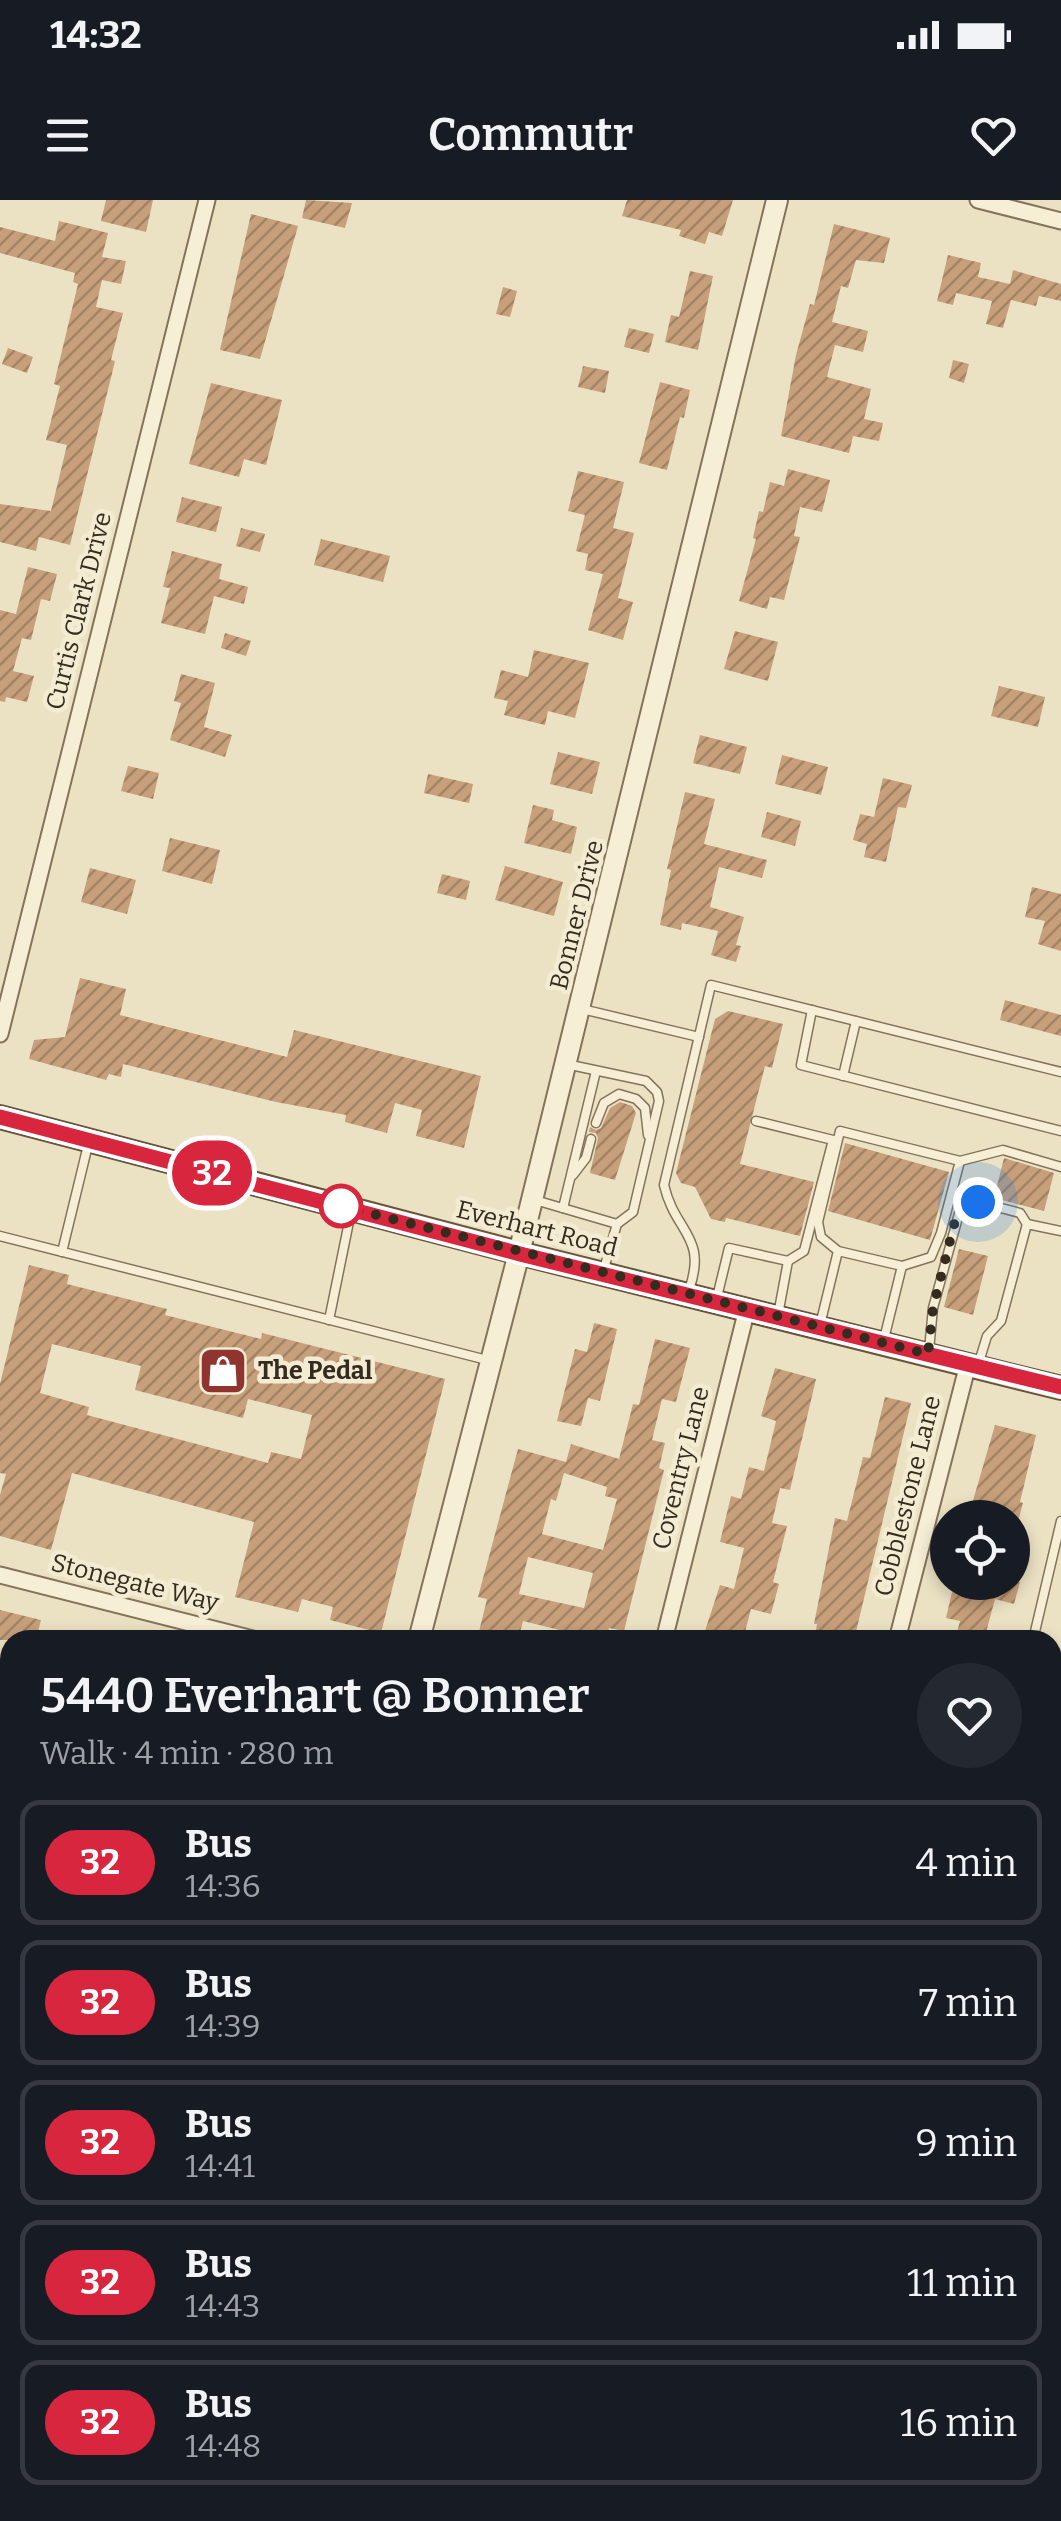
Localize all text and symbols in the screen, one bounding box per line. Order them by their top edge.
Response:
text: 14:32 [50,12,142,58]
icon: menu [40,108,95,163]
text: Commutr [428,108,633,162]
icon: heart [966,108,1021,163]
street label: Curtis Clark Drive [40,509,118,713]
street label: Bonner Drive [544,837,610,993]
line badge: 32 [167,1140,257,1206]
text: 32 [192,1152,232,1194]
your location [953,1177,1003,1227]
unlabelled marker [320,1185,362,1227]
street label: Everhart Road [453,1195,621,1264]
shop icon: The Pedal [197,1345,249,1397]
place label: The Pedal [258,1356,373,1386]
street label: Coventry Lane [646,1383,716,1553]
street label: Cobblestone Lane [869,1392,947,1600]
map controls [930,1500,1030,1600]
button: locate [930,1500,1030,1600]
street label: Stonegate Way [48,1548,223,1619]
button: heart [917,1663,1022,1768]
text: 5440 Everhart @ Bonner [40,1667,590,1725]
text: Walk · 4 min · 280 m [40,1734,334,1772]
text: Bus [185,1821,252,1867]
text: 4 min [916,1840,1017,1886]
text: 32 [80,1841,120,1883]
text: 14:36 [185,1867,260,1905]
text: Bus [185,1961,252,2007]
text: 7 min [919,1980,1017,2026]
text: 32 [80,1981,120,2023]
text: 14:39 [185,2007,260,2045]
text: Bus [185,2101,252,2147]
text: 9 min [916,2120,1017,2166]
text: 32 [80,2121,120,2163]
text: 14:41 [185,2147,255,2185]
text: Bus [185,2241,252,2287]
text: 11 min [907,2260,1017,2306]
text: 32 [80,2261,120,2303]
text: 14:43 [185,2287,260,2325]
text: Bus [185,2381,252,2427]
text: 16 min [900,2400,1017,2446]
text: 32 [80,2401,120,2443]
text: 14:48 [185,2427,261,2465]

